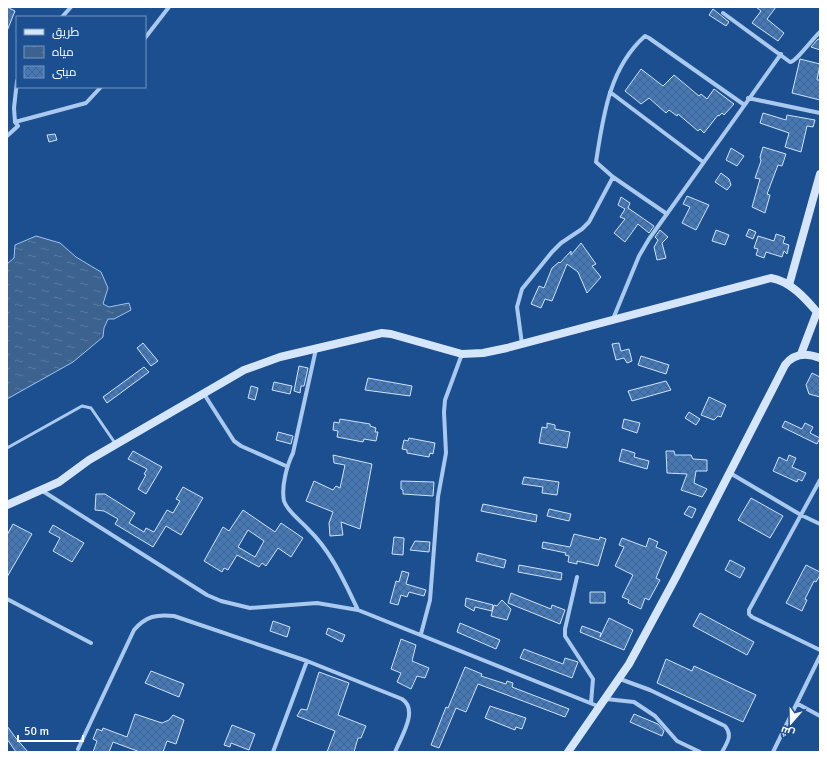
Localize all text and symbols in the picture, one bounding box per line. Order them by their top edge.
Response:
legend [16,16,146,88]
text: طريق [52,25,80,40]
text: مياه [52,45,74,60]
text: مبنى [52,65,77,80]
north arrow [771,703,811,743]
scale bar [18,717,83,743]
text: ش [779,723,797,740]
text: 50 m [24,724,49,739]

